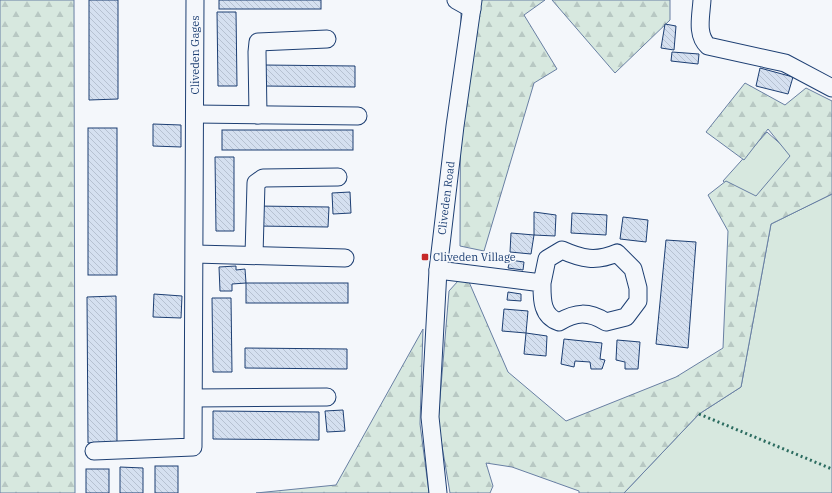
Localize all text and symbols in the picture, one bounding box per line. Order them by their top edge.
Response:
street label: Cliveden Gages [188,15,202,95]
street label: Cliveden Road [435,160,457,236]
place label: Cliveden Village [433,250,516,264]
marker: Cliveden Village [420,252,430,262]

